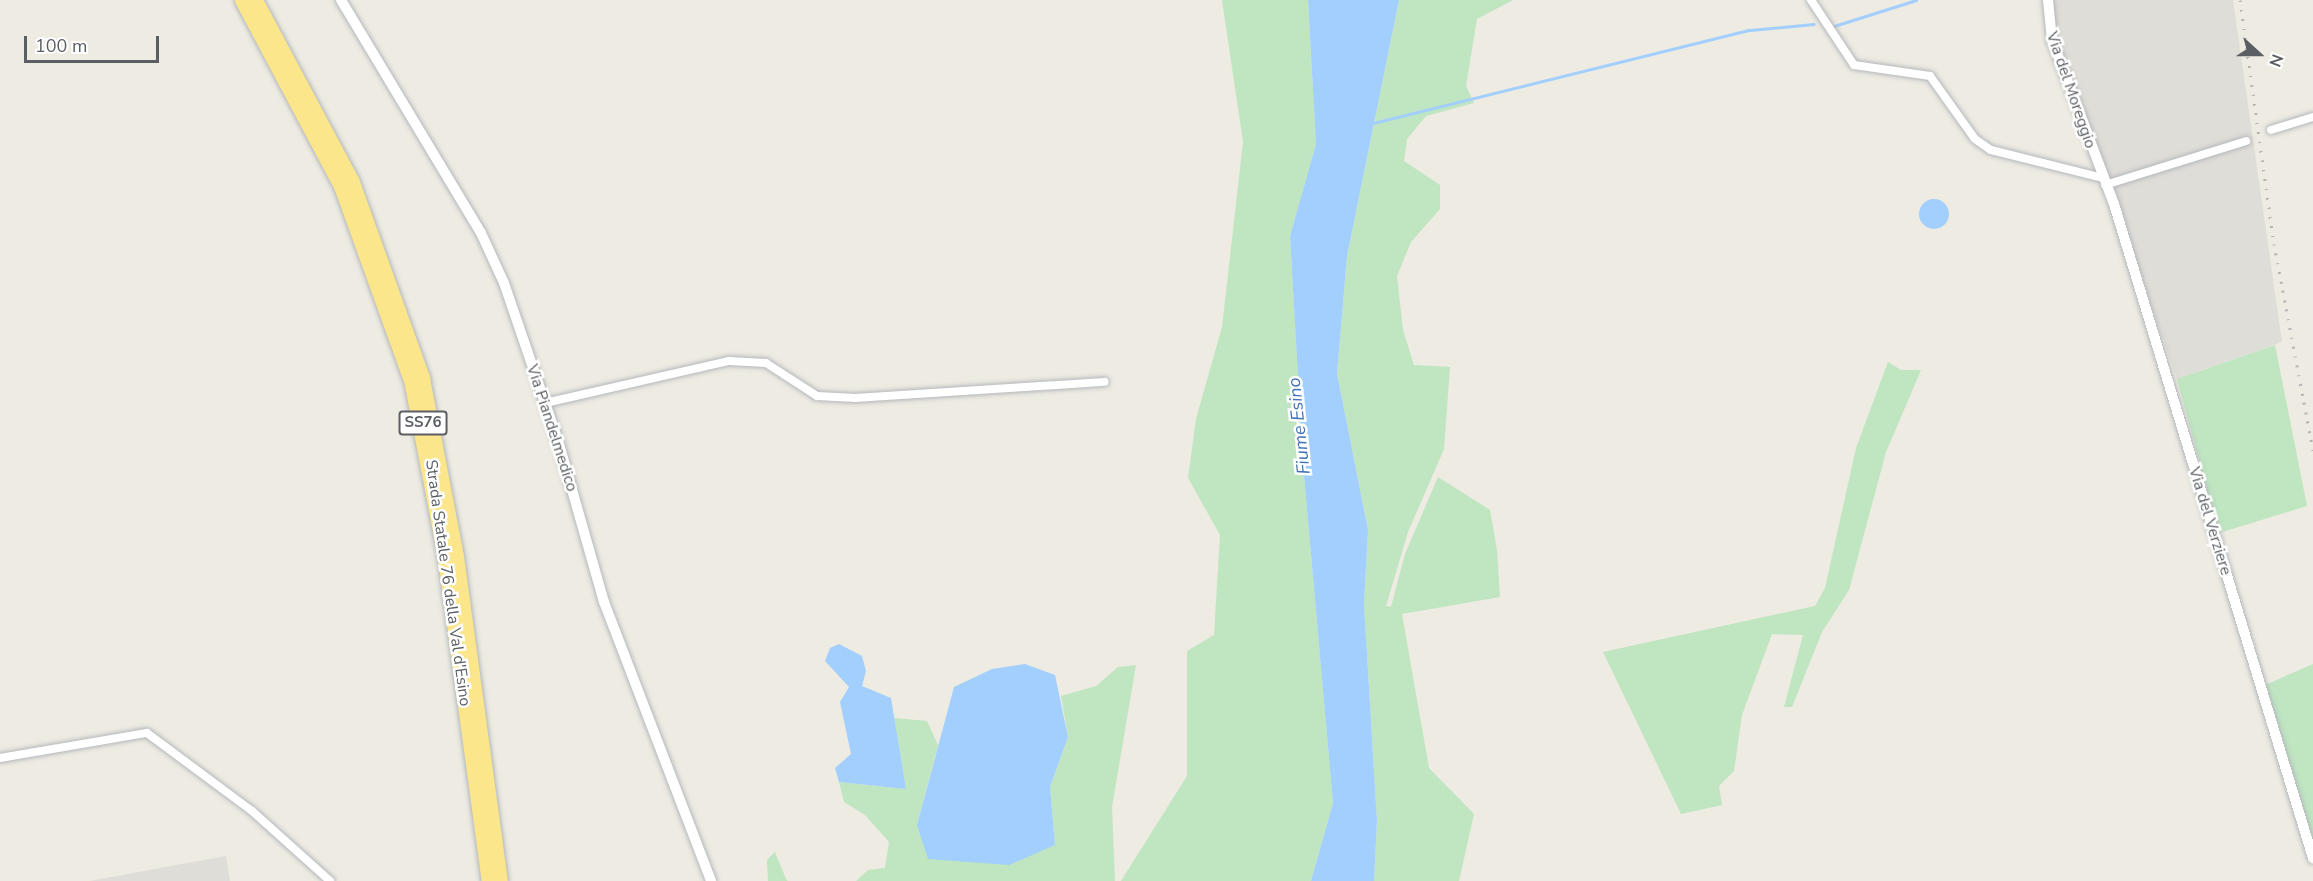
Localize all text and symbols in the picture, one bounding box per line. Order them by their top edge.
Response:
scale bar [27,24,162,62]
north arrow [2229,24,2289,84]
street label: Via del Moreggio [2042,29,2100,151]
text: 100 m [35,34,87,58]
text: N [2263,51,2288,70]
street label: Via Piandelmedico [522,362,582,494]
water label: Fiume Esino [1283,377,1315,475]
road number: SS76 [398,411,448,435]
street label: Strada Statale 76 della Val d'Esino [421,458,475,708]
street label: Via del Verziere [2184,465,2236,577]

